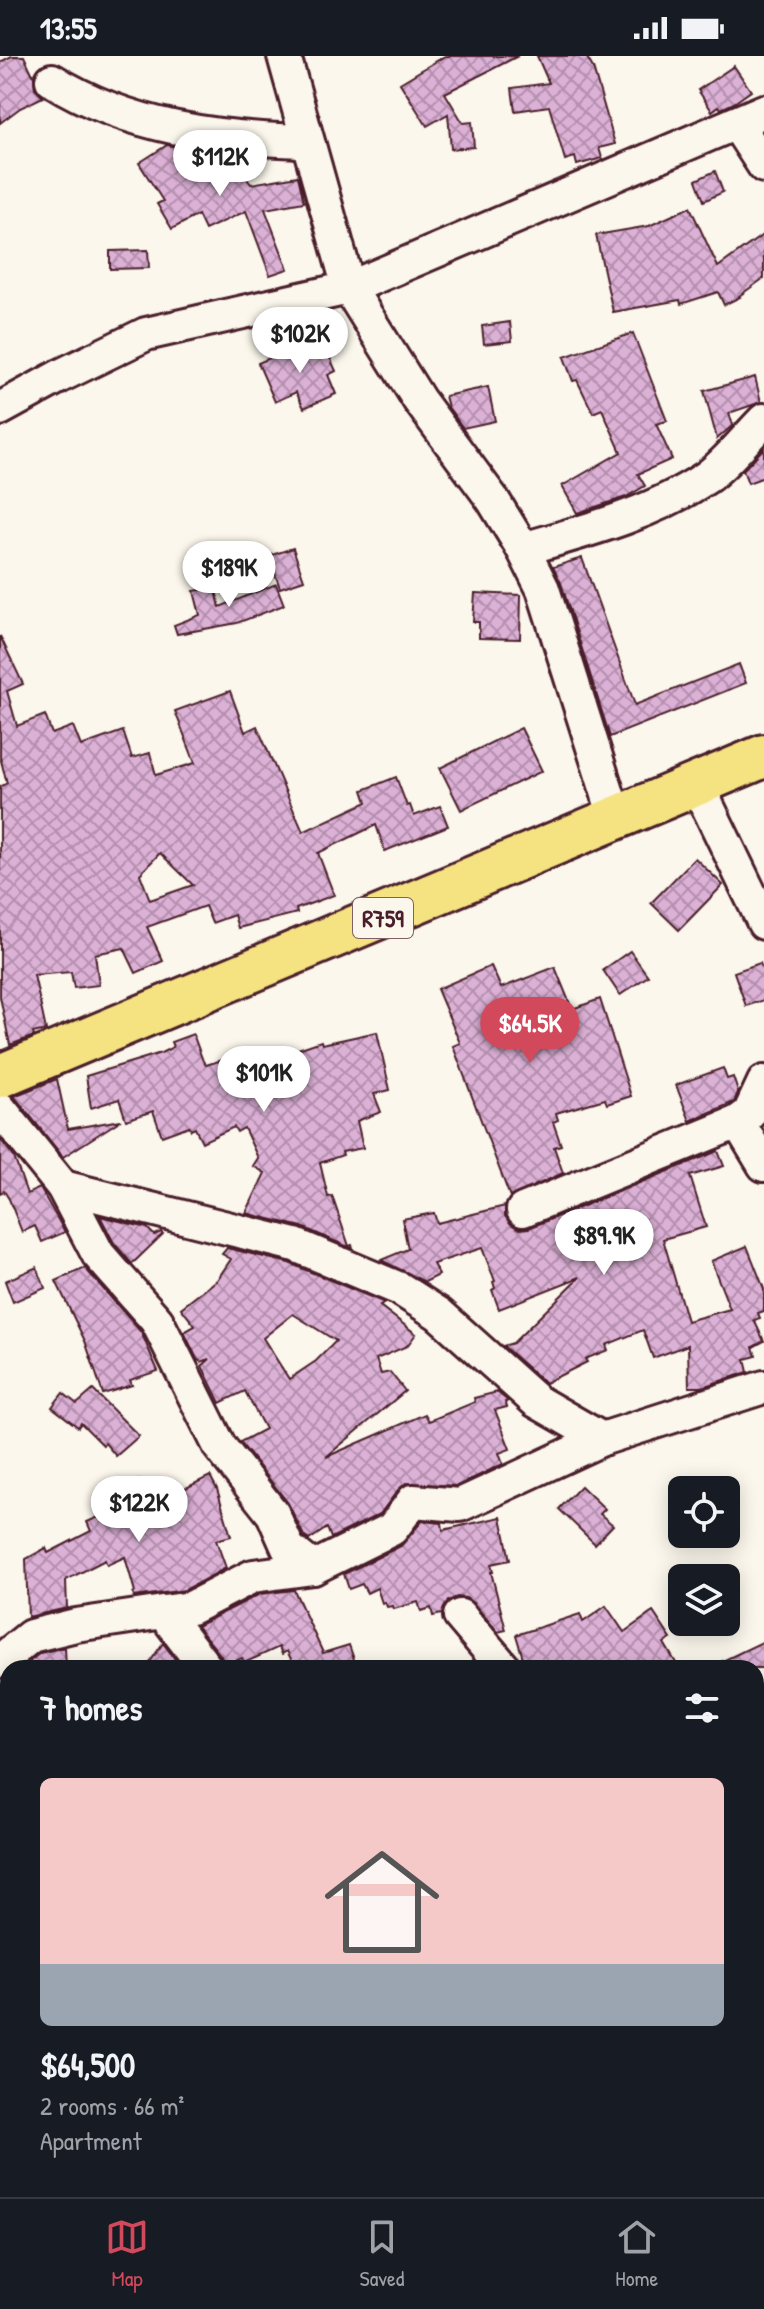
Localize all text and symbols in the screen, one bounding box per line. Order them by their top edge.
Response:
text: 13:55 [40,8,97,48]
pin: $112K [164,130,276,198]
text: $112K [191,138,249,173]
pin: $102K [244,307,356,375]
text: $102K [270,315,330,350]
pin: $189K [173,541,285,609]
text: $189K [200,549,258,584]
road number: R759 [353,898,413,938]
pin: $64.5K [465,997,595,1065]
text: $64.5K [498,1005,562,1040]
pin: $101K [208,1046,320,1114]
text: $101K [235,1054,293,1089]
pin: $89.9K [539,1209,669,1277]
text: $89.9K [573,1217,635,1252]
pin: $122K [83,1476,195,1544]
map controls [668,1476,740,1636]
button: locate [668,1476,740,1548]
text: $122K [109,1484,169,1519]
button: layers [668,1564,740,1636]
text: 7 homes [40,1685,142,1731]
icon: filters [680,1686,724,1730]
icon: home [310,1830,454,1974]
text: $64,500 [40,2042,135,2088]
text: 2 rooms · 66 m² [40,2088,184,2123]
text: Apartment [40,2123,142,2158]
tab: Map [105,2215,149,2293]
tab: Saved [360,2215,404,2293]
tab: Home [615,2215,659,2293]

